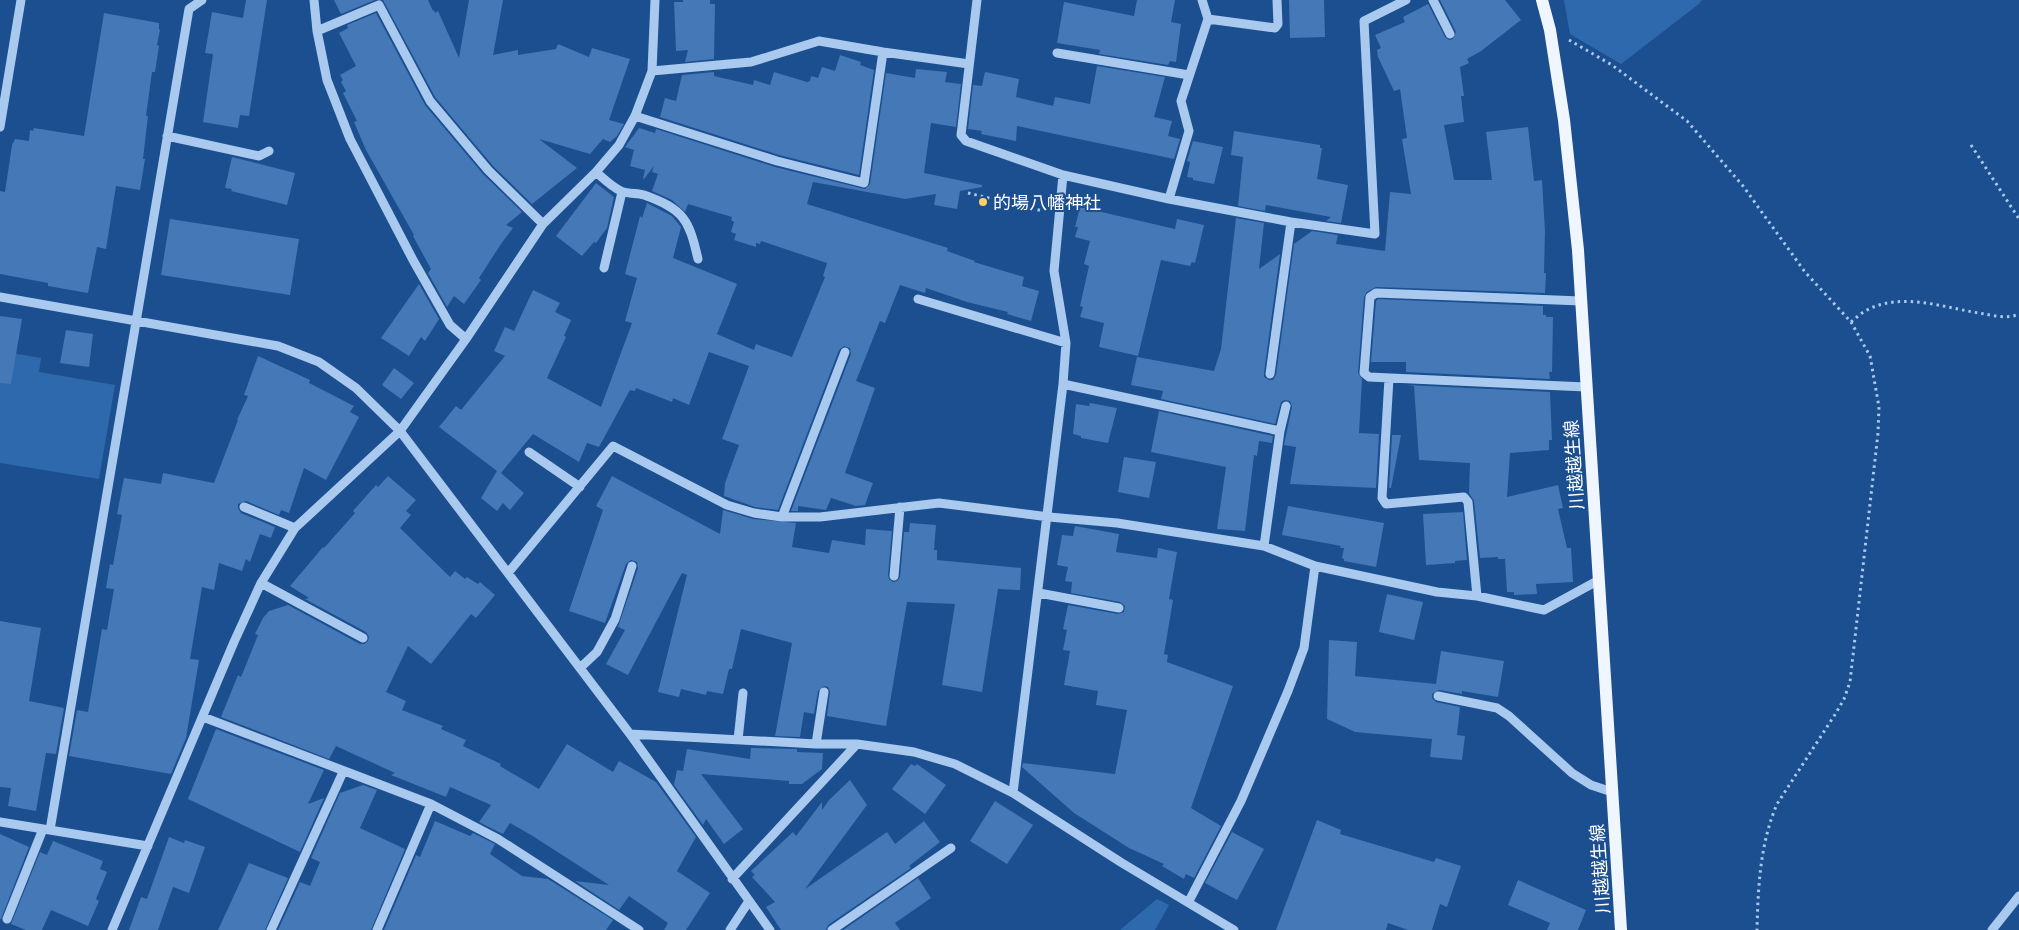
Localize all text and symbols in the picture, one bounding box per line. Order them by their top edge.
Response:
place label: 的場八幡神社 [993,192,1101,213]
marker: 的場八幡神社 [977,196,989,208]
street label: 川越越生線 [1560,419,1588,511]
street label: 川越越生線 [1586,823,1614,915]

